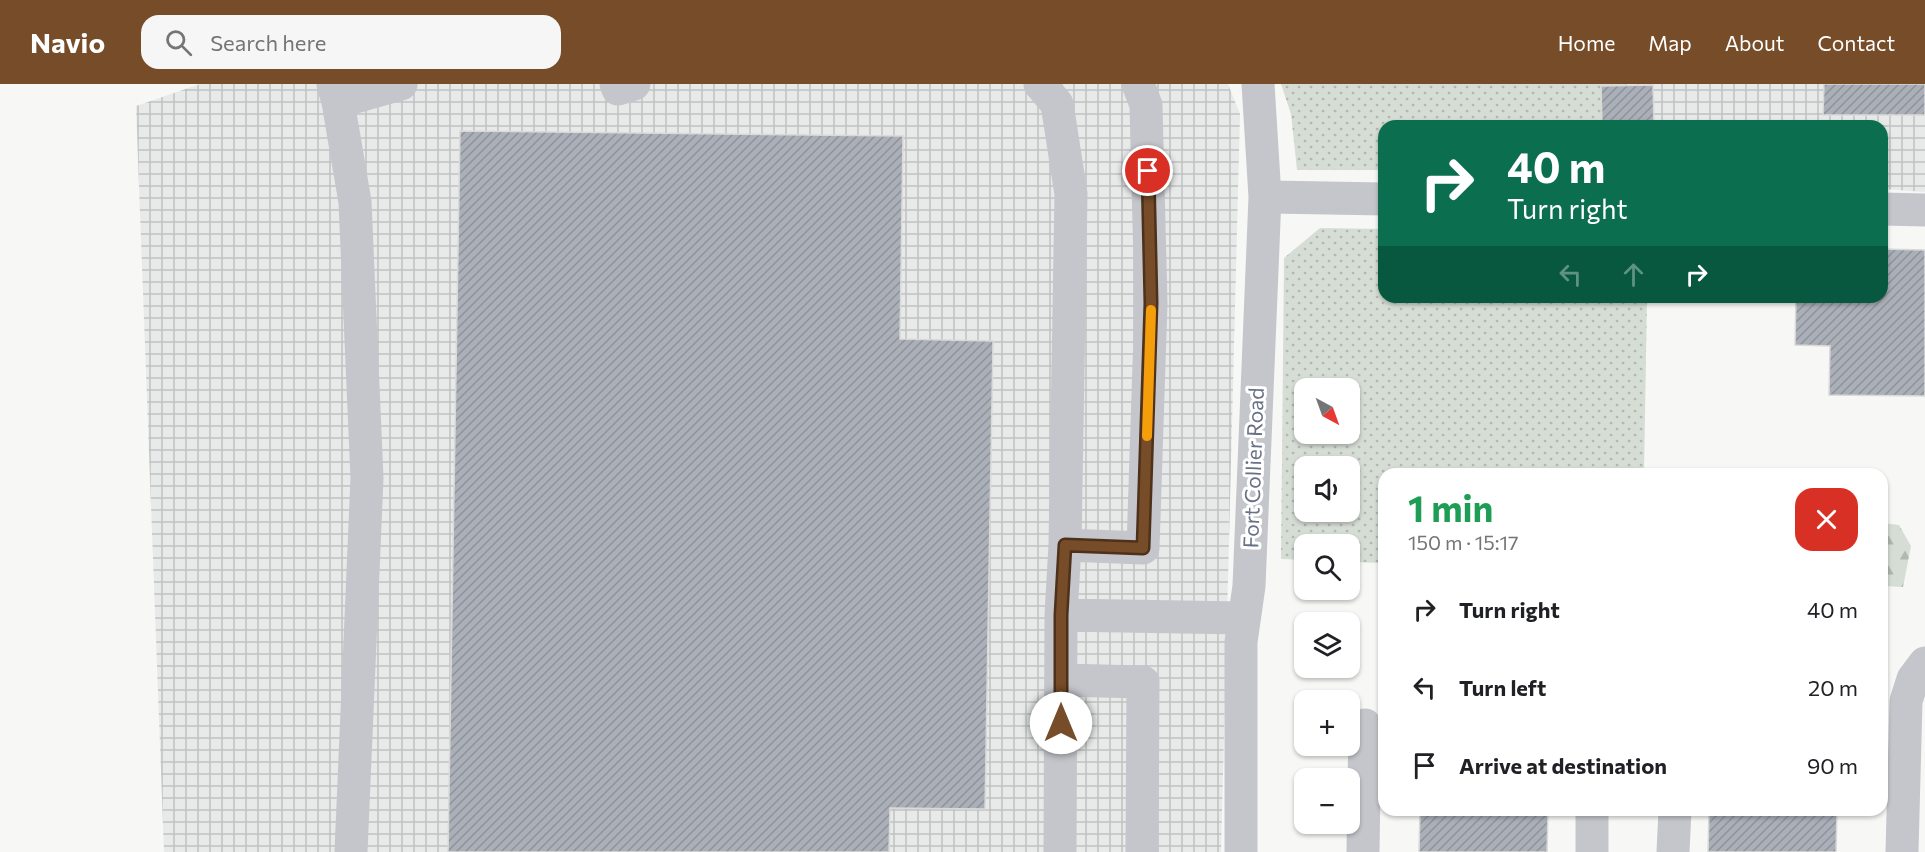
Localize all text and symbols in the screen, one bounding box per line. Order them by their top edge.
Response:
search box [141,15,561,69]
text: Navio [30,25,105,59]
icon: search [162,26,195,59]
text: Search here [210,29,326,56]
text: Home [1558,30,1615,55]
text: Map [1648,30,1692,55]
text: About [1725,30,1784,55]
text: Contact [1817,30,1895,55]
text: 40 m [1507,140,1605,192]
icon: right [1408,144,1486,222]
pin [1122,145,1173,196]
icon: arrive [1131,154,1164,187]
text: Turn right [1507,192,1627,225]
icon: left [1554,258,1587,291]
icon: ahead [1617,258,1650,291]
icon: right [1680,258,1713,291]
north arrow [1294,378,1360,444]
map controls [1294,378,1360,834]
street label: Fort Collier Road [1237,387,1268,549]
button: sound [1294,456,1360,522]
text: 1 min [1408,485,1493,529]
button: close [1795,488,1858,551]
text: 150 m · 15:17 [1408,530,1519,554]
button: search [1294,534,1360,600]
icon: right [1408,593,1441,626]
text: Turn right [1459,596,1560,623]
text: 40 m [1807,596,1858,623]
button: layers [1294,612,1360,678]
icon: left [1408,671,1441,704]
text: Turn left [1459,674,1546,701]
text: 20 m [1808,674,1858,701]
button: + [1294,690,1360,756]
position arrow [1029,691,1093,755]
icon: arrive [1408,749,1441,782]
text: Arrive at destination [1459,752,1667,779]
text: 90 m [1807,752,1858,779]
button: − [1294,768,1360,834]

